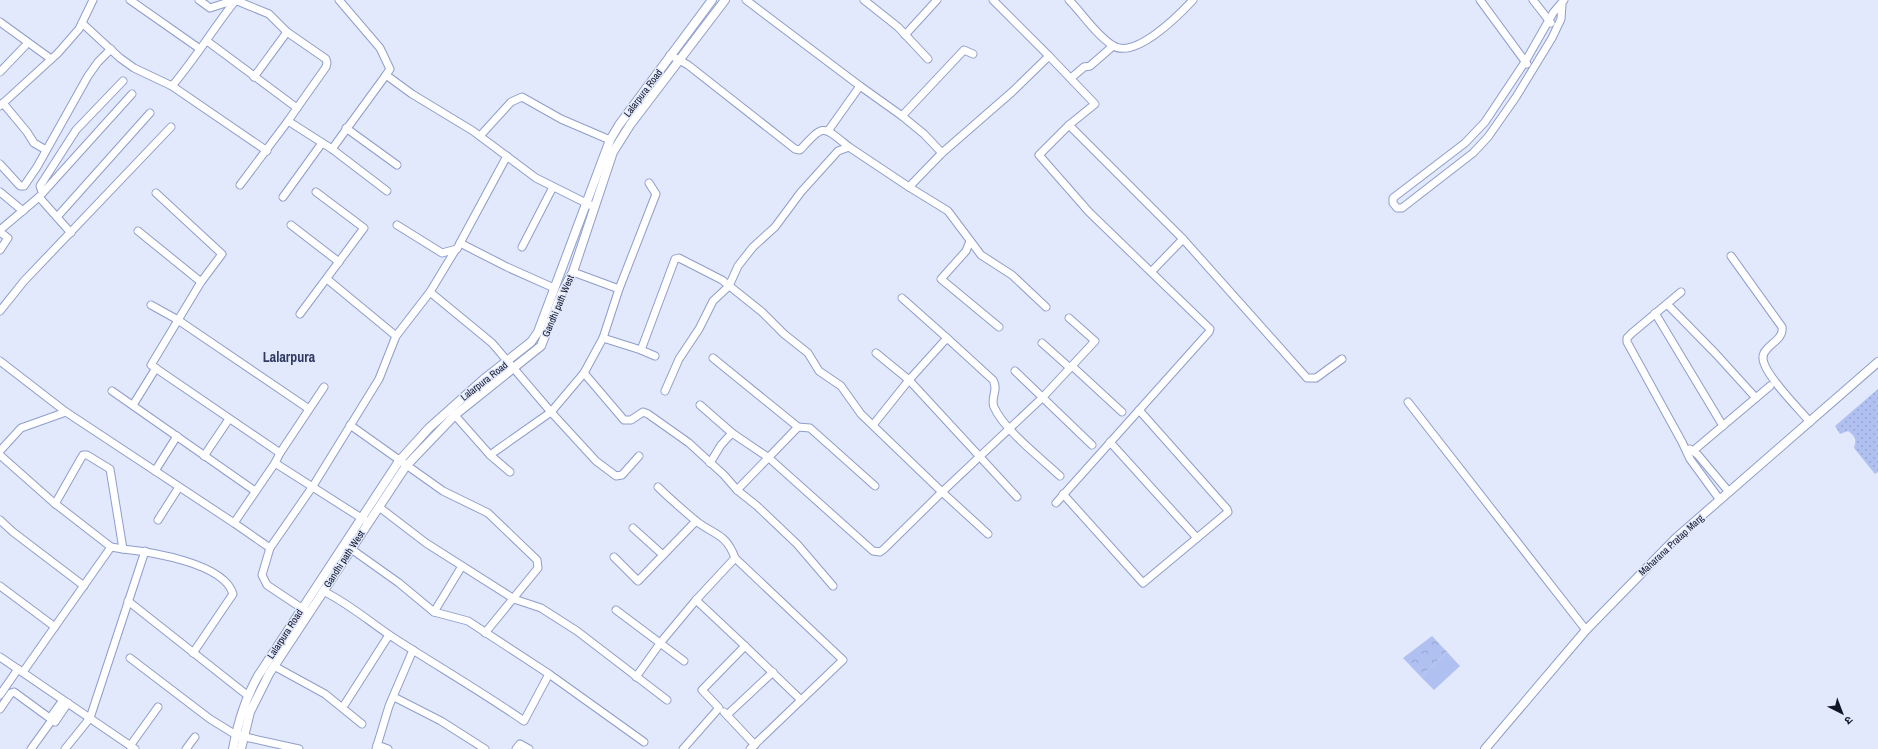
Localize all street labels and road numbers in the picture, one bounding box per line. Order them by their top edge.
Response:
street label: Lalarpura Road [621,67,665,119]
street label: Gandhi path West [539,272,577,339]
street label: Lalarpura Road [458,358,510,404]
street label: Maharana Pratap Marg [1636,511,1707,579]
street label: Gandhi path West [321,527,368,590]
street label: Lalarpura Road [264,607,306,661]

